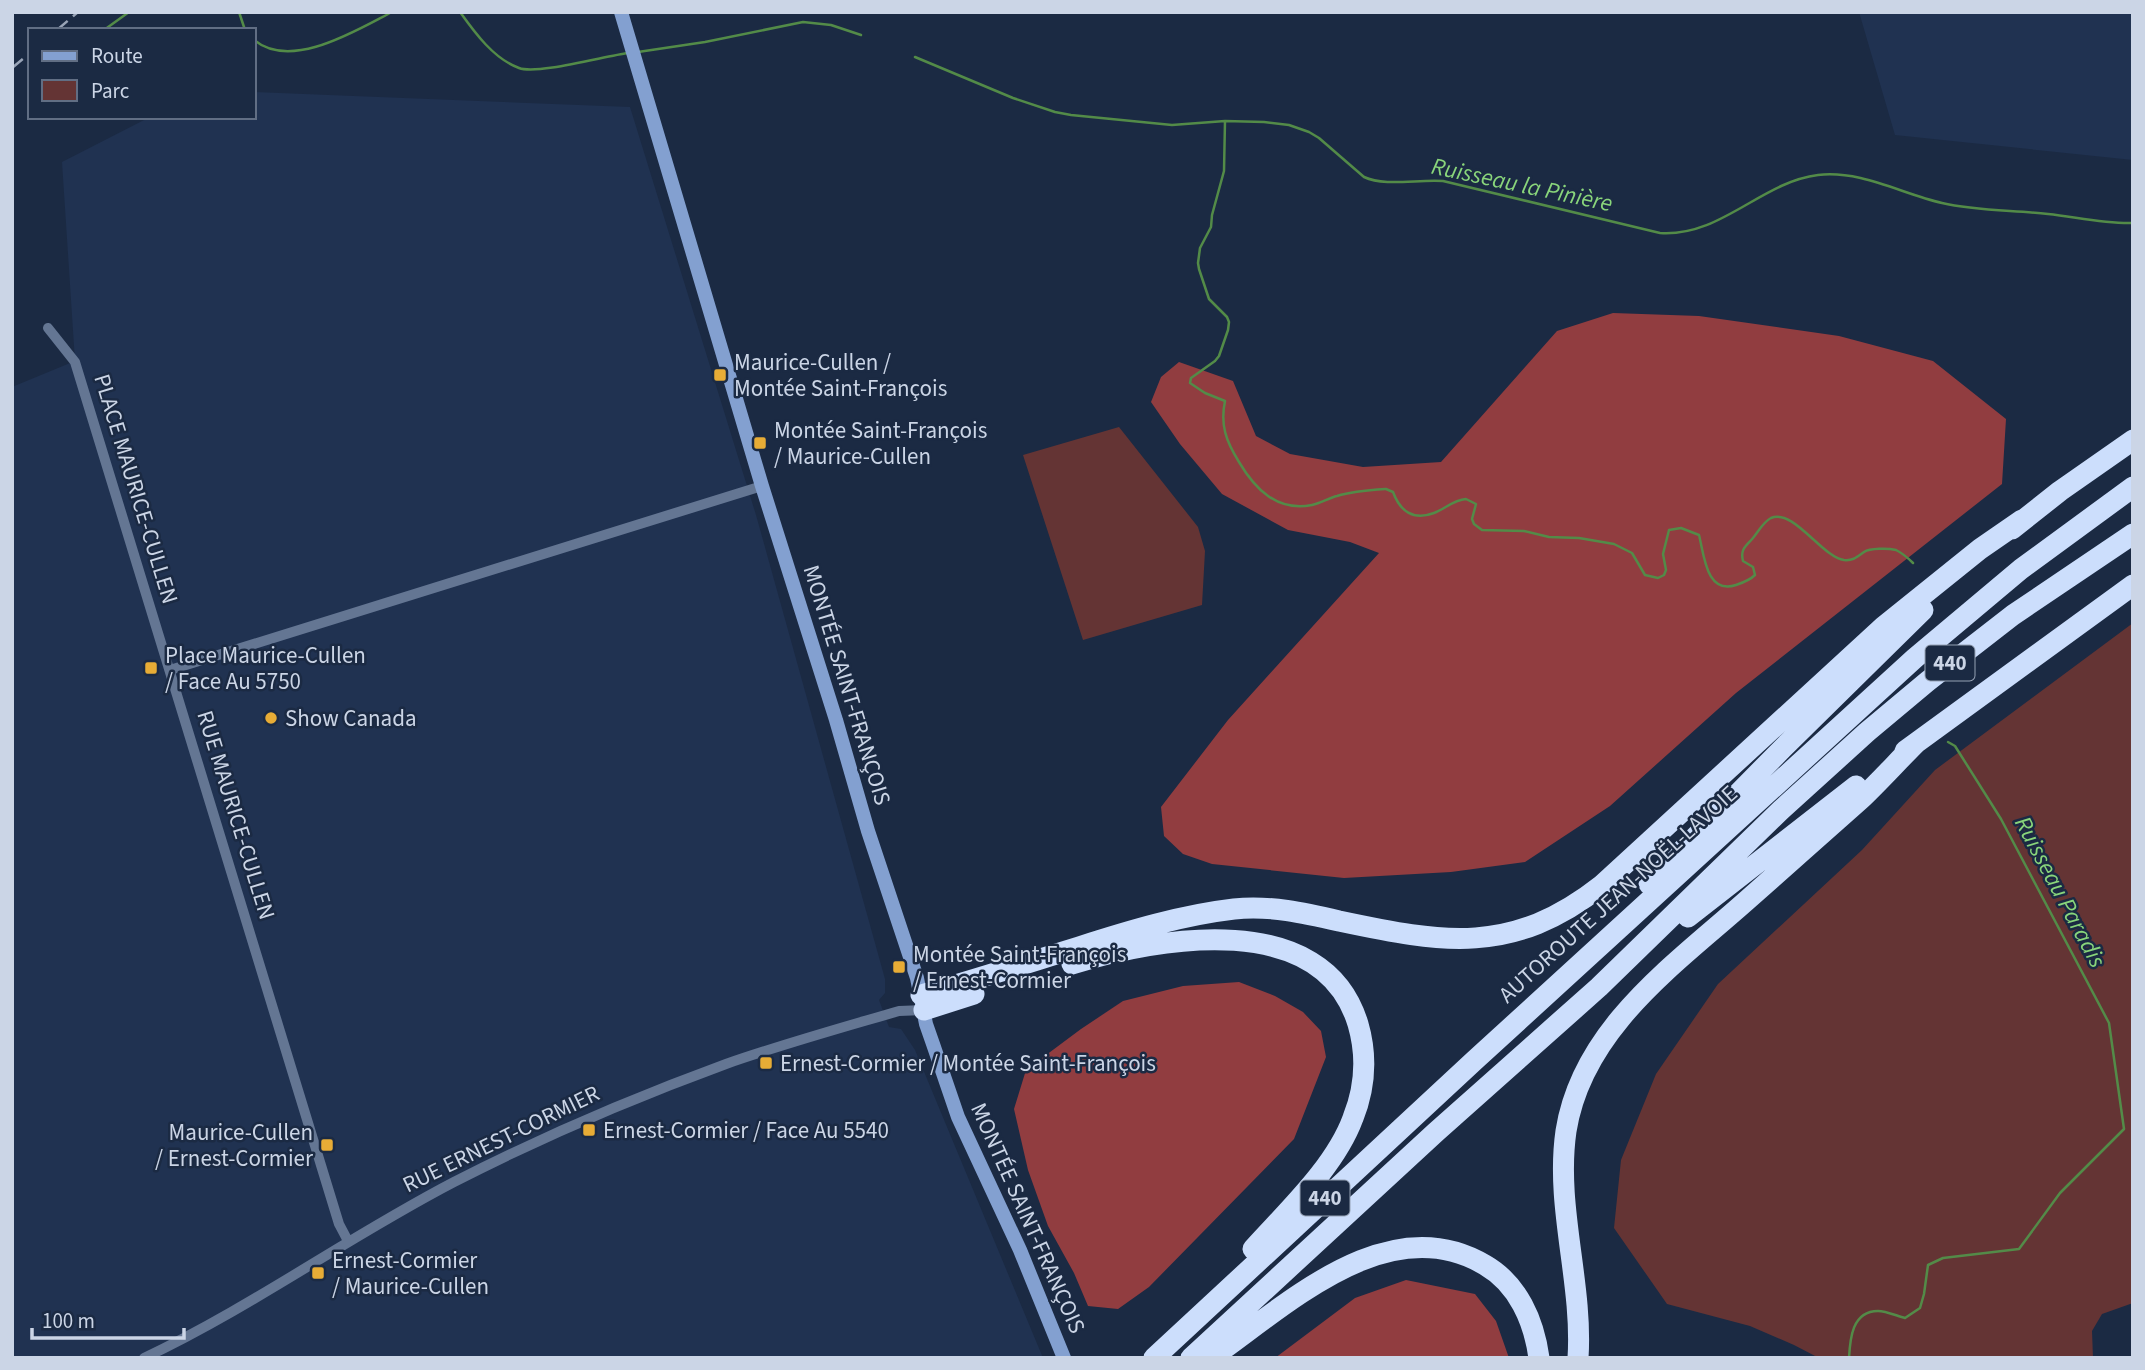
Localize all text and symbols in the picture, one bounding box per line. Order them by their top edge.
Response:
legend [28,28,256,119]
text: Route [91,41,143,71]
text: Parc [91,76,130,106]
water label: Ruisseau la Pinière [1428,149,1616,221]
place label: Maurice-Cullen / Montée Saint-François [734,346,947,405]
marker: Maurice-Cullen / Montée Saint-François [712,367,728,383]
street label: PLACE MAURICE-CULLEN [85,370,187,608]
place label: Montée Saint-François / Maurice-Cullen [774,414,987,473]
marker: Montée Saint-François / Maurice-Cullen [752,435,768,451]
street label: MONTÉE SAINT-FRANÇOIS [795,561,899,809]
place label: Place Maurice-Cullen / Face Au 5750 [165,639,366,698]
road number: 440 [1926,646,1974,680]
marker: Place Maurice-Cullen / Face Au 5750 [143,660,159,676]
place label: Show Canada [285,702,417,735]
street label: RUE MAURICE-CULLEN [189,706,283,924]
marker: Show Canada [263,710,279,726]
street label: AUTOROUTE JEAN-NOËL-LAVOIE [1491,777,1745,1011]
water label: Ruisseau Paradis [2005,810,2115,974]
place label: Montée Saint-François / Ernest-Cormier [913,938,1126,997]
marker: Montée Saint-François / Ernest-Cormier [891,959,907,975]
place label: Ernest-Cormier / Montée Saint-François [780,1047,1156,1080]
marker: Ernest-Cormier / Montée Saint-François [758,1055,774,1071]
street label: RUE ERNEST-CORMIER [397,1077,605,1201]
street label: MONTÉE SAINT-FRANÇOIS [962,1097,1094,1339]
place label: Ernest-Cormier / Face Au 5540 [603,1114,889,1147]
place label: Maurice-Cullen / Ernest-Cormier [155,1116,314,1175]
marker: Ernest-Cormier / Face Au 5540 [581,1122,597,1138]
marker: Maurice-Cullen / Ernest-Cormier [319,1137,335,1153]
road number: 440 [1300,1180,1350,1216]
place label: Ernest-Cormier / Maurice-Cullen [332,1244,489,1303]
marker: Ernest-Cormier / Maurice-Cullen [310,1265,326,1281]
scale bar [32,1296,184,1340]
text: 100 m [42,1306,95,1336]

